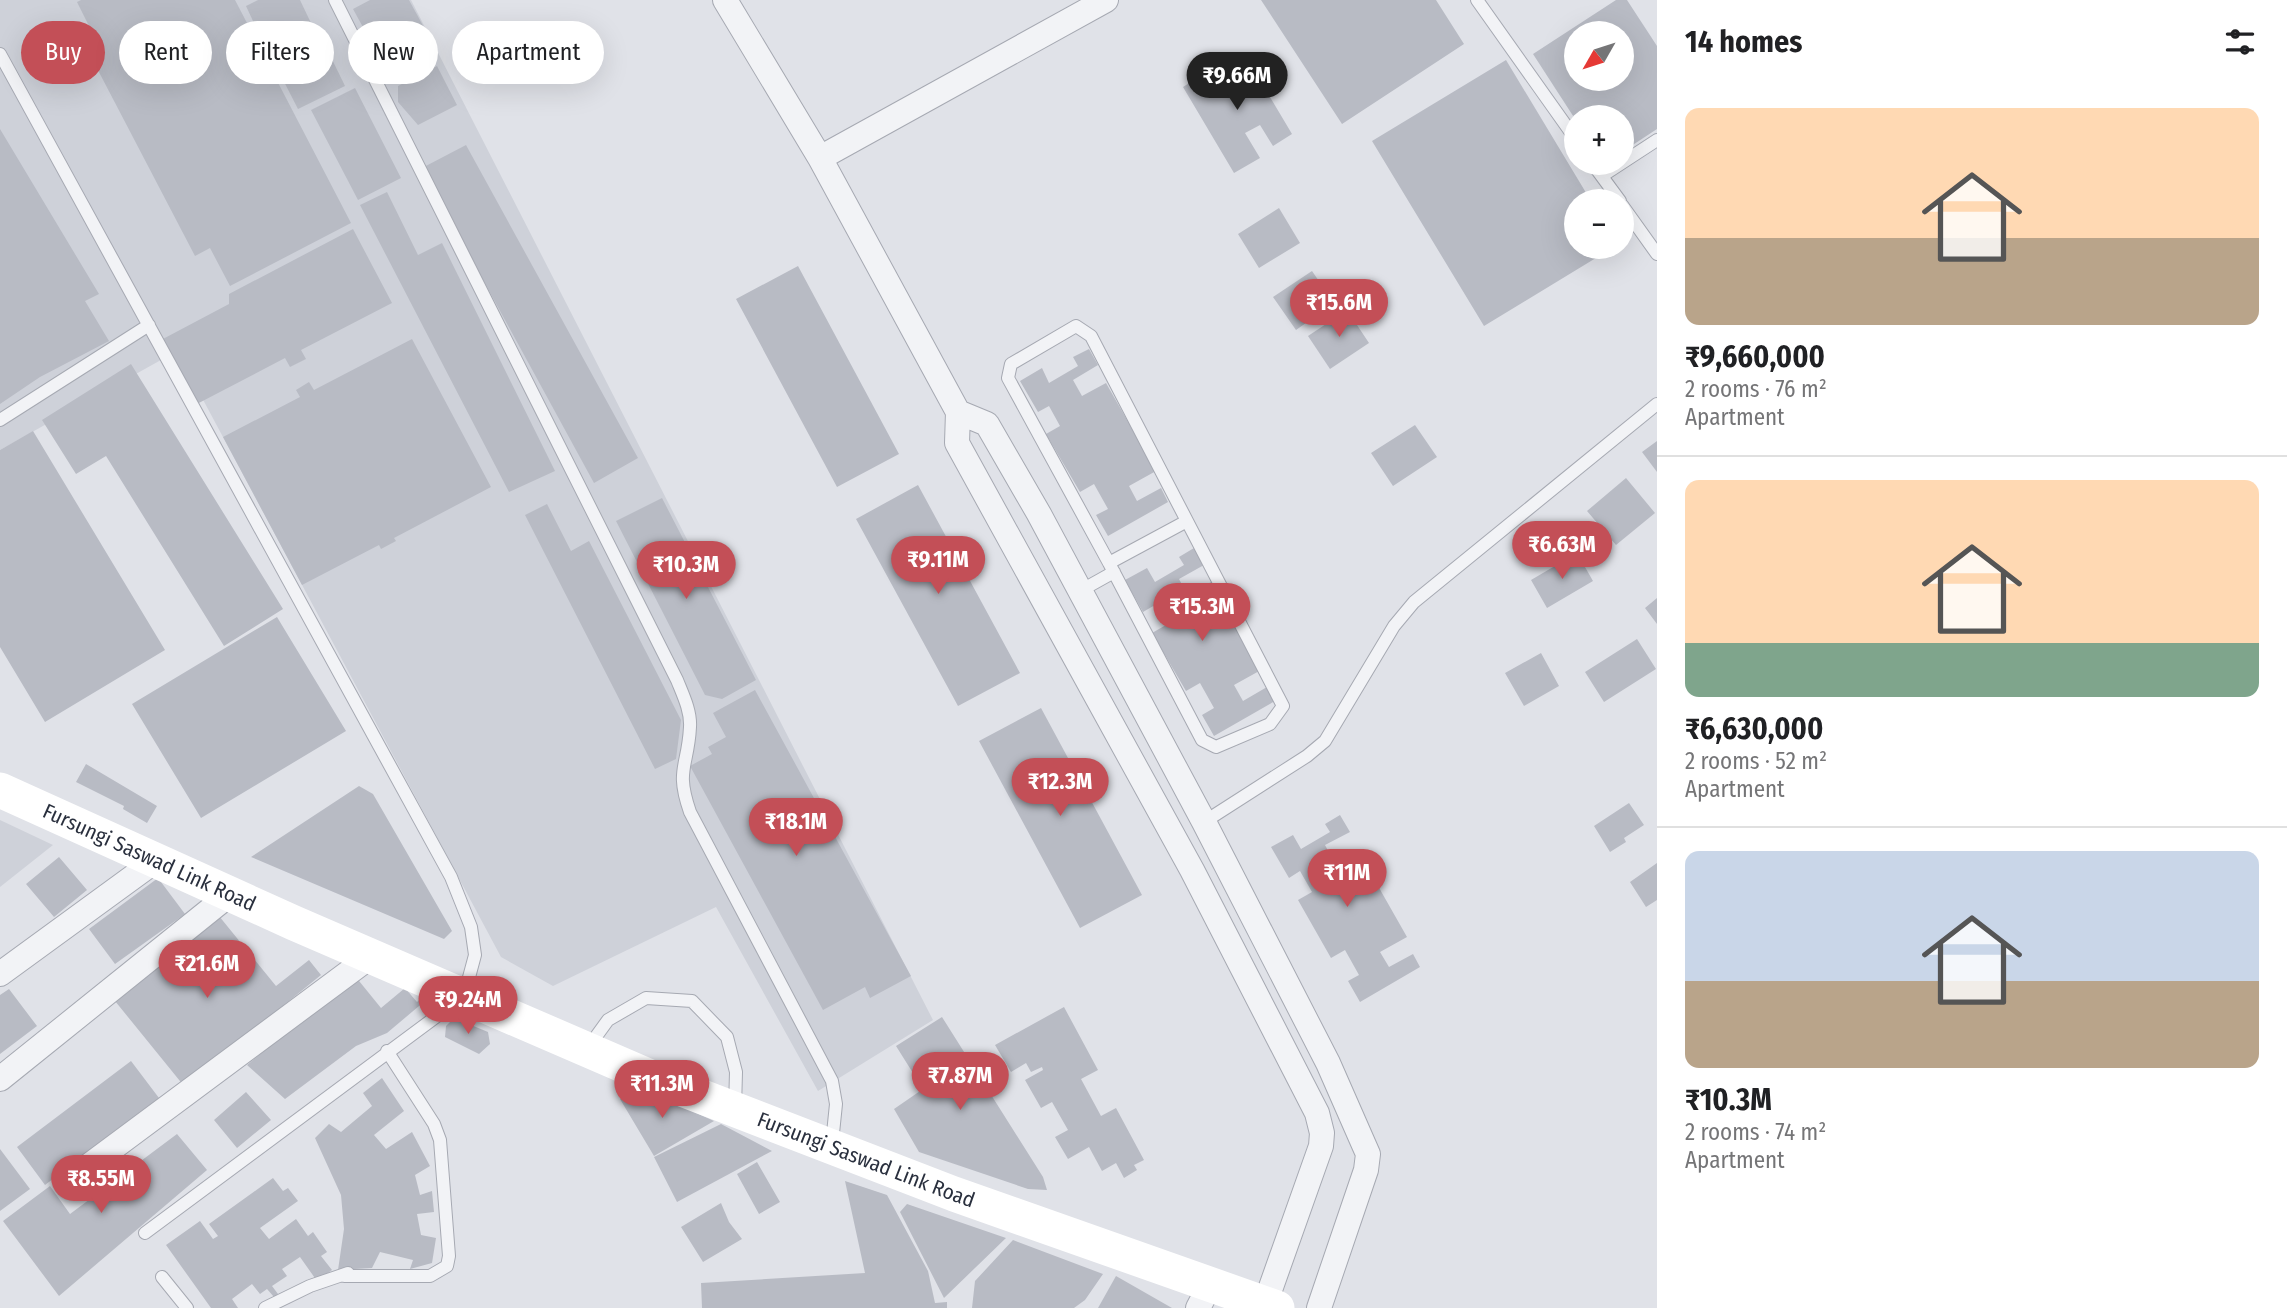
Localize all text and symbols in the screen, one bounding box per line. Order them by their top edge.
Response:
chip: Buy [21,21,105,84]
chip: Rent [119,21,212,84]
chip: Filters [226,21,334,84]
chip: New [348,21,438,84]
chip: Apartment [452,21,604,84]
north arrow [1564,21,1634,91]
map controls [1564,21,1634,259]
icon: filters [2221,23,2259,61]
text: 14 homes [1685,24,1802,60]
pin: ₹9.66M [1180,52,1294,112]
text: ₹9.66M [1203,61,1271,89]
button: + [1564,105,1634,175]
icon: home [1909,154,2035,280]
button: − [1564,189,1634,259]
pin: ₹15.6M [1282,280,1396,339]
text: ₹15.6M [1306,288,1372,316]
text: ₹9,660,000 [1685,339,1825,375]
text: 2 rooms · 76 m² [1685,375,1827,403]
text: Apartment [1685,403,1785,431]
pin: ₹6.63M [1505,522,1619,581]
icon: home [1909,526,2035,652]
text: ₹6.63M [1528,530,1596,558]
pin: ₹9.11M [881,536,995,596]
pin: ₹10.3M [629,542,743,601]
text: ₹9.11M [907,545,969,573]
text: ₹10.3M [653,550,719,578]
pin: ₹15.3M [1145,584,1259,643]
text: ₹15.3M [1169,592,1235,620]
text: ₹6,630,000 [1685,711,1823,747]
text: 2 rooms · 52 m² [1685,747,1827,775]
pin: ₹12.3M [1003,758,1117,818]
text: ₹12.3M [1028,767,1092,795]
text: Apartment [1685,775,1785,803]
street label: Fursungi Saswad Link Road [39,798,260,917]
pin: ₹18.1M [739,798,853,858]
text: ₹18.1M [765,807,827,835]
pin: ₹11M [1306,850,1388,909]
text: ₹11M [1324,858,1370,886]
icon: home [1909,897,2035,1023]
pin: ₹21.6M [150,940,264,1000]
text: ₹21.6M [175,949,239,977]
pin: ₹9.24M [411,976,525,1036]
text: ₹9.24M [435,985,501,1013]
pin: ₹7.87M [903,1052,1017,1112]
pin: ₹11.3M [605,1060,719,1120]
text: ₹7.87M [928,1061,992,1089]
text: ₹11.3M [630,1069,694,1097]
text: ₹10.3M [1685,1082,1772,1118]
street label: Fursungi Saswad Link Road [754,1106,978,1213]
text: 2 rooms · 74 m² [1685,1118,1826,1146]
text: Apartment [1685,1146,1785,1174]
pin: ₹8.55M [44,1156,158,1215]
text: ₹8.55M [67,1164,135,1192]

